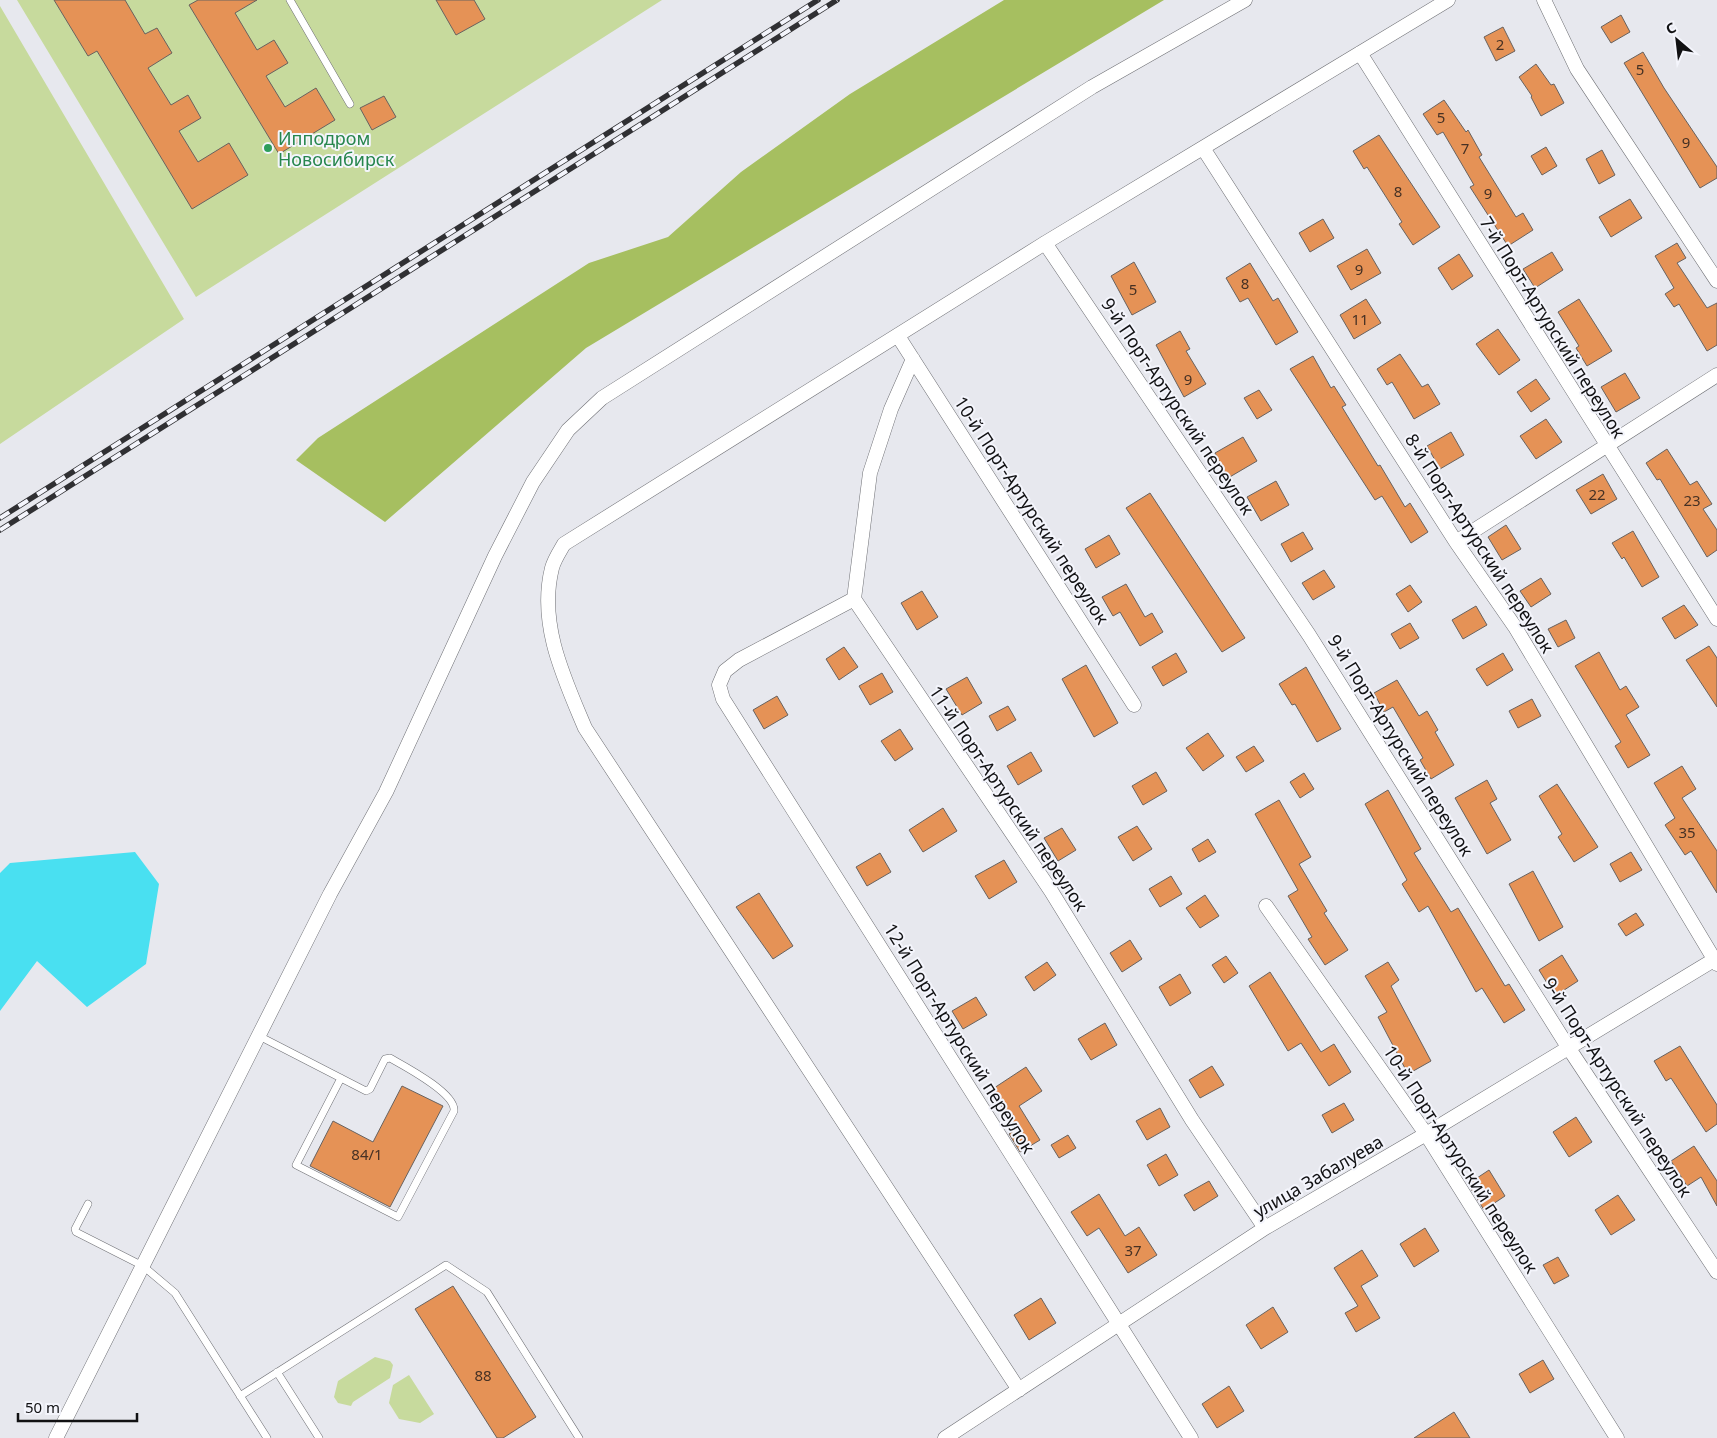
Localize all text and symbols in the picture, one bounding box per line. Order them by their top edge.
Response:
north arrow [1652,15,1702,65]
text: С [1662,18,1679,39]
house number: 2 [1496,34,1504,54]
house number: 5 [1636,59,1644,79]
house number: 5 [1437,107,1445,127]
place label: Ипподром Новосибирск [278,126,395,171]
house number: 9 [1682,132,1690,152]
house number: 7 [1461,138,1469,158]
marker: Ипподром Новосибирск [262,142,274,154]
house number: 8 [1394,181,1402,201]
house number: 9 [1484,183,1492,203]
street label: 7-й Порт-Артурский переулок [1475,212,1631,443]
house number: 9 [1355,259,1363,279]
house number: 8 [1241,273,1249,293]
house number: 5 [1129,279,1137,299]
street label: 9-й Порт-Артурский переулок [1096,293,1260,520]
house number: 11 [1351,309,1369,329]
house number: 9 [1184,369,1192,389]
street label: 10-й Порт-Артурский переулок [949,391,1115,629]
street label: 8-й Порт-Артурский переулок [1400,429,1560,658]
house number: 22 [1588,484,1606,504]
house number: 23 [1683,490,1701,510]
street label: 9-й Порт-Артурский переулок [1323,630,1479,861]
street label: 11-й Порт-Артурский переулок [924,681,1094,916]
house number: 35 [1678,822,1696,842]
street label: 12-й Порт-Артурский переулок [879,918,1041,1158]
street label: 9-й Порт-Артурский переулок [1538,973,1698,1202]
street label: 10-й Порт-Артурский переулок [1378,1040,1544,1278]
street label: улица Забалуева [1249,1129,1387,1223]
house number: 84/1 [351,1144,383,1164]
house number: 37 [1124,1240,1142,1260]
house number: 88 [474,1365,492,1385]
scale bar [18,1390,136,1422]
text: 50 m [25,1397,60,1417]

